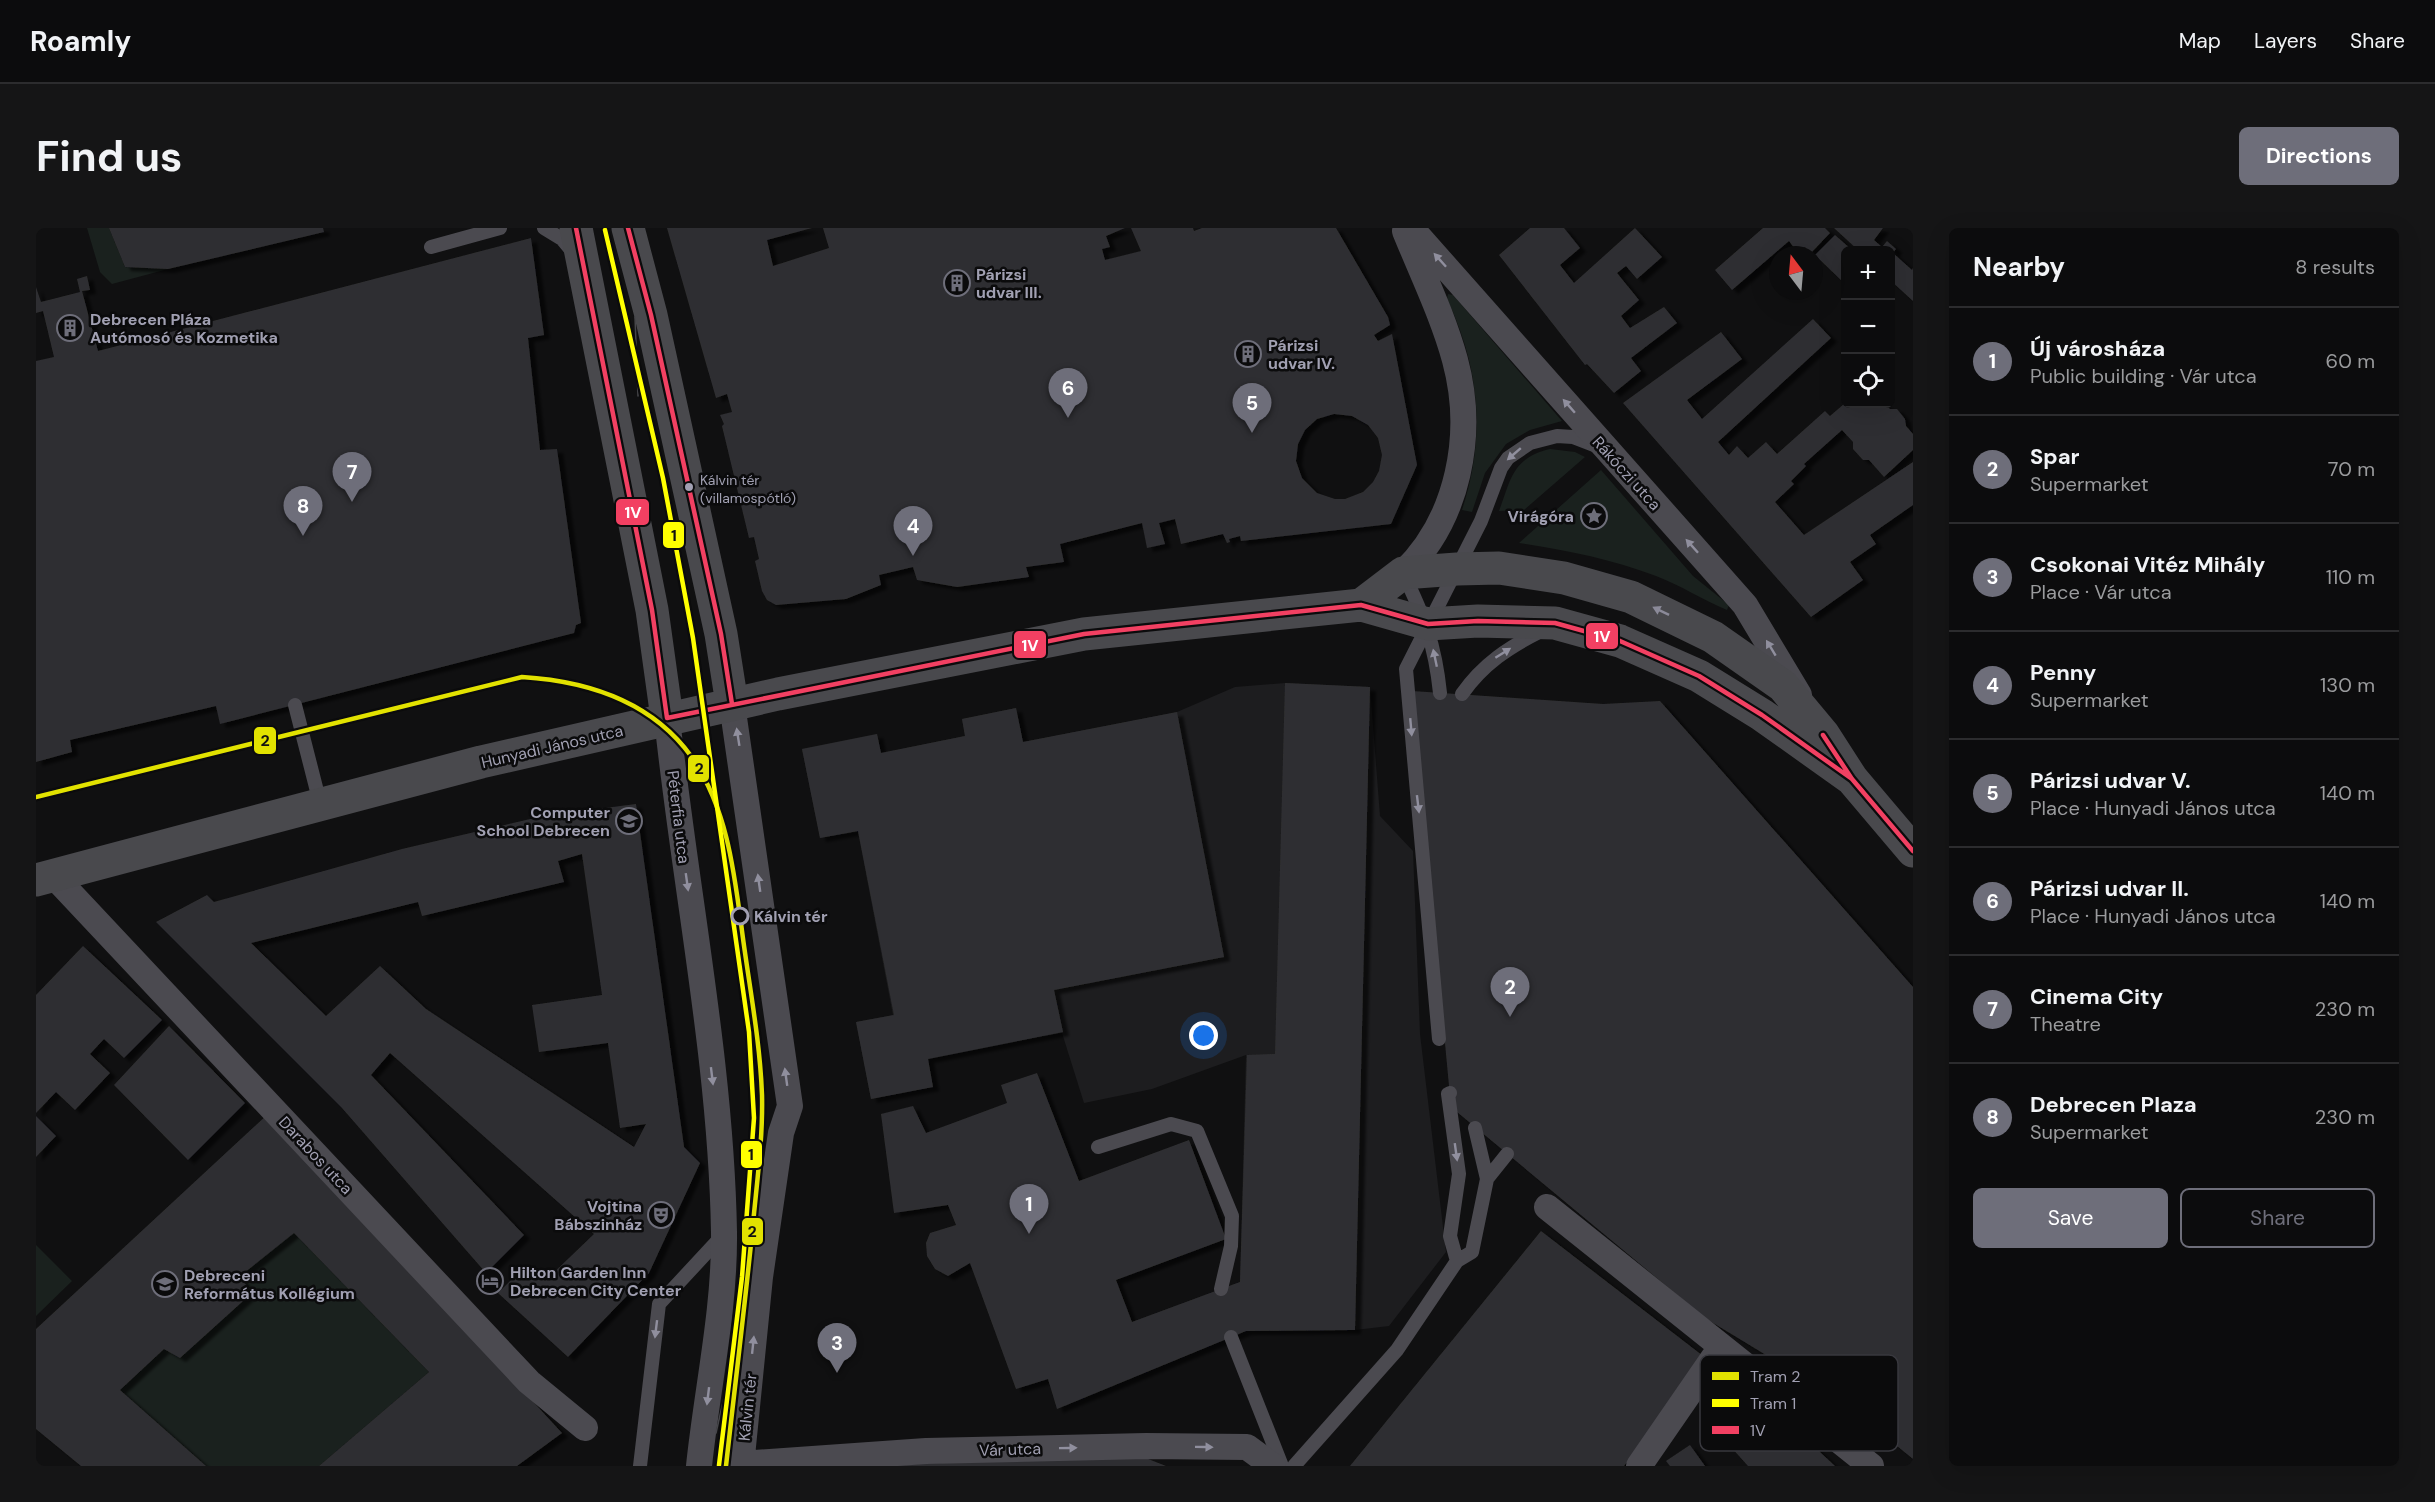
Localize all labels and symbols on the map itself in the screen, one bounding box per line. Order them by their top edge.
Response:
north arrow [1769,246,1823,300]
one-way arrow [1433,252,1446,268]
place label: Párizsi udvar III. [976,264,1042,303]
building icon: Párizsi udvar III. [942,268,972,298]
place label: Debrecen Pláza Autómosó és Kozmetika [90,309,278,348]
building icon: Debrecen Pláza Autómosó és Kozmetika [55,313,85,343]
place label: Párizsi udvar IV. [1268,335,1335,374]
building icon: Párizsi udvar IV. [1233,339,1263,369]
pin: 6 [1048,368,1088,418]
pin: 5 [1232,384,1272,433]
one-way arrow [1563,399,1576,414]
street label: Rákóczi utca [1588,432,1665,515]
one-way arrow [1506,447,1521,461]
pin: 7 [332,452,372,502]
place label: Kálvin tér (villamospótló) [700,471,796,507]
marker: Kálvin tér (villamospótló) [683,481,695,493]
pin: 8 [284,486,322,536]
line badge: 1V [615,498,650,526]
place icon: Virágóra [1579,501,1609,531]
text: 1V [624,502,642,523]
pin: 4 [894,506,932,556]
place label: Virágóra [1508,506,1574,527]
line badge: 1 [662,521,685,549]
text: 1 [671,525,677,546]
one-way arrow [1686,539,1699,554]
one-way arrow [1652,607,1669,616]
line badge: 1V [1585,622,1619,650]
text: 1V [1593,626,1611,647]
line badge: 1V [1013,630,1047,659]
text: 1V [1021,635,1039,656]
one-way arrow [1765,640,1776,656]
one-way arrow [1494,647,1511,658]
one-way arrow [1430,648,1439,667]
one-way arrow [1406,718,1415,737]
street label: Hunyadi János utca [479,720,625,773]
line badge: 2 [253,726,277,755]
one-way arrow [733,728,742,747]
text: 2 [260,730,270,751]
line badge: 2 [687,754,710,783]
text: 2 [694,758,704,779]
street label: Péterfia utca [662,769,695,865]
one-way arrow [1414,795,1423,814]
place label: Computer School Debrecen [476,802,610,841]
school or university icon: Computer School Debrecen [614,806,644,836]
one-way arrow [683,873,692,892]
one-way arrow [755,874,764,893]
place label: Kálvin tér [754,906,828,927]
marker: Kálvin tér [731,907,749,925]
pin: 2 [1490,968,1530,1017]
your location [1189,1021,1218,1050]
one-way arrow [707,1066,717,1085]
one-way arrow [781,1067,790,1086]
street label: Darabos utca [274,1112,357,1199]
line badge: 1 [740,1140,763,1169]
one-way arrow [1451,1143,1461,1162]
text: 1 [748,1144,754,1165]
pin: 1 [1010,1184,1048,1234]
place label: Vojtina Bábszinház [554,1196,642,1235]
theatre icon: Vojtina Bábszinház [646,1200,676,1230]
line badge: 2 [741,1217,764,1246]
text: 2 [747,1221,757,1242]
place label: Hilton Garden Inn Debrecen City Center [510,1262,682,1301]
place label: Debreceni Református Kollégium [184,1265,355,1304]
hotel icon: Hilton Garden Inn Debrecen City Center [475,1266,505,1296]
school or university icon: Debreceni Református Kollégium [150,1269,180,1299]
one-way arrow [651,1320,661,1339]
pin: 3 [818,1324,856,1373]
one-way arrow [748,1336,758,1355]
legend [1700,1355,1898,1451]
text: Tram 2 [1750,1366,1800,1387]
street label: Kálvin tér [733,1372,762,1442]
one-way arrow [703,1386,712,1405]
text: Tram 1 [1750,1393,1796,1414]
text: 1V [1750,1420,1766,1441]
street label: Vár utca [979,1438,1041,1461]
one-way arrow [1195,1442,1214,1451]
one-way arrow [1059,1443,1078,1452]

